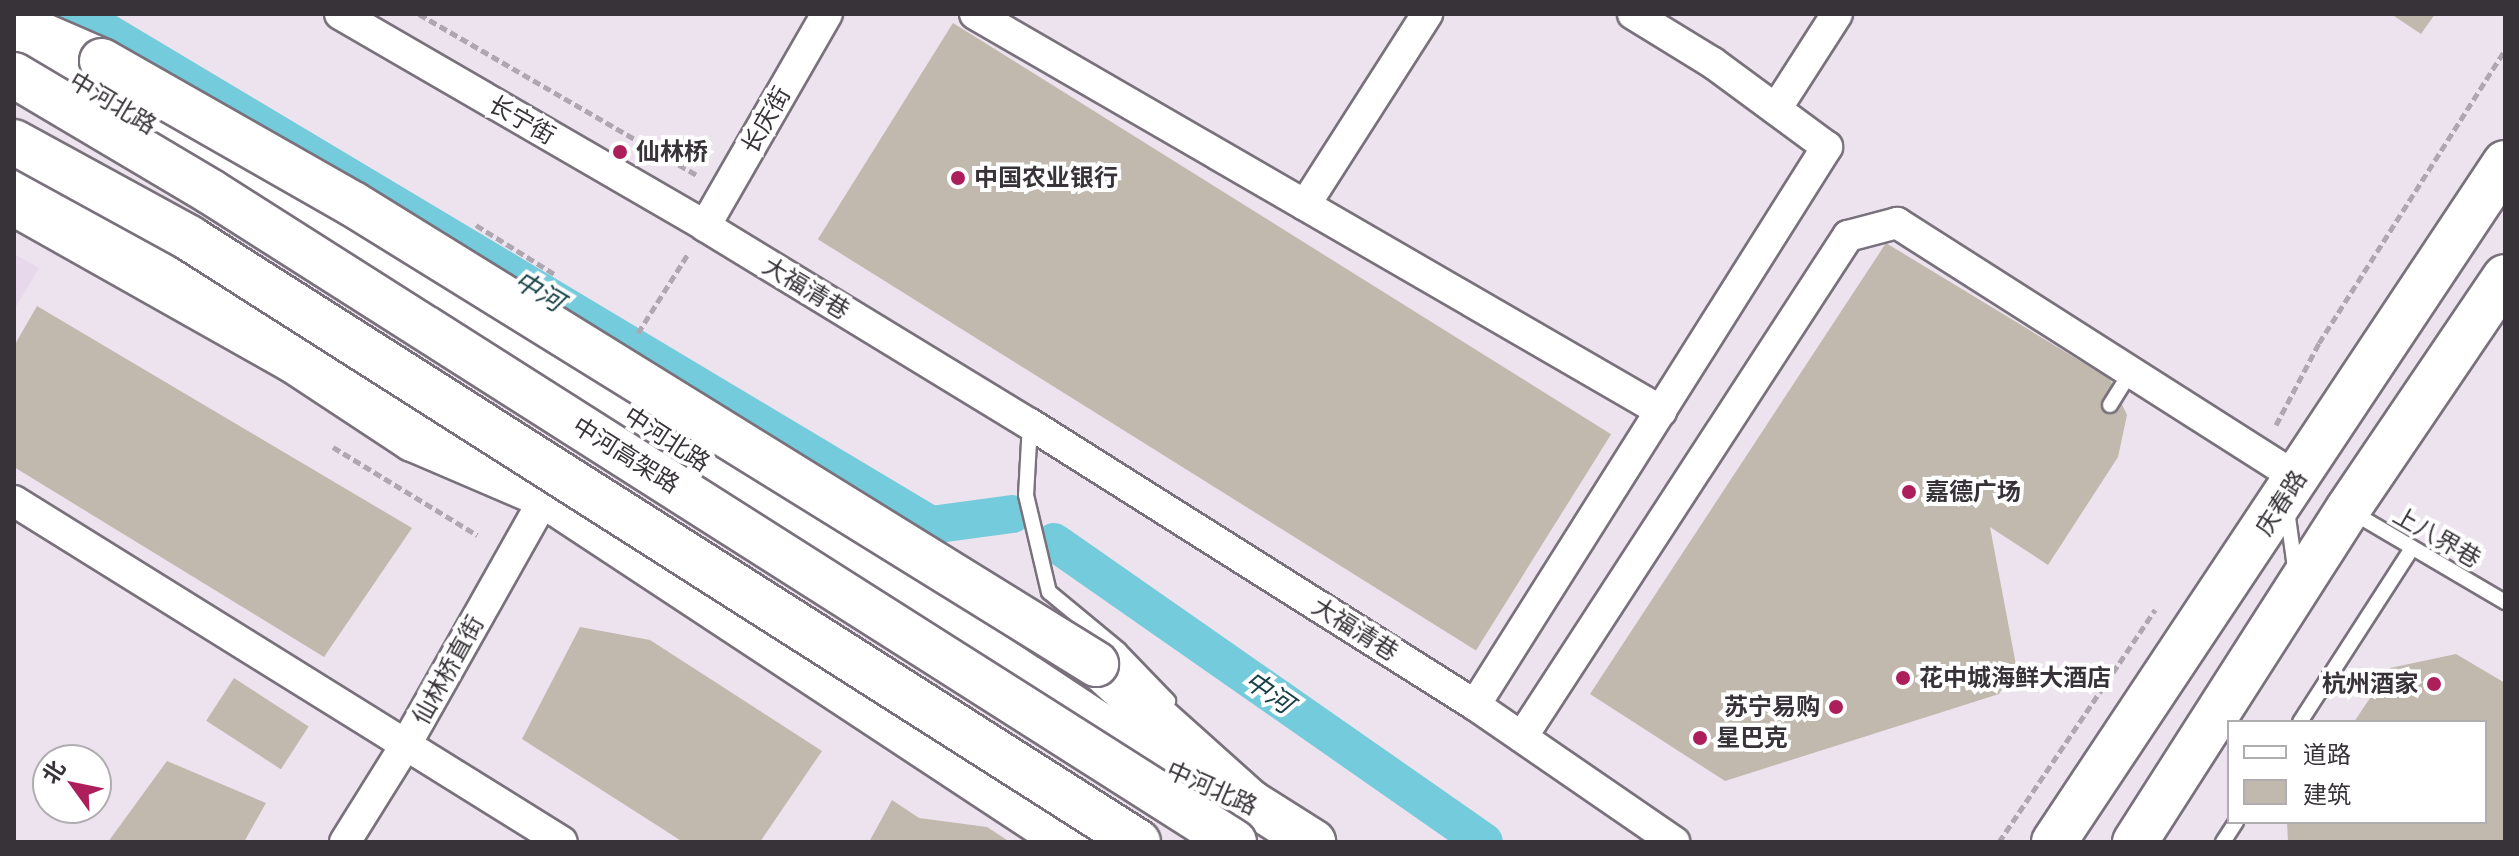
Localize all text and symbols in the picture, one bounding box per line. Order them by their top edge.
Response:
street label: 中河北路 [64,66,162,140]
street label: 长庆街 [736,82,796,158]
street label: 长宁街 [484,90,560,150]
place label: 仙林桥 [636,138,708,166]
marker: 仙林桥 [611,143,629,161]
place label: 中国农业银行 [974,164,1118,192]
marker: 中国农业银行 [949,169,967,187]
street label: 大福清巷 [757,251,855,325]
water label: 中河 [509,264,569,318]
street label: 中河北路 [619,401,715,477]
street label: 中河高架路 [567,411,685,499]
street label: 庆春路 [2249,465,2313,541]
place label: 嘉德广场 [1925,478,2021,506]
marker: 嘉德广场 [1900,483,1918,501]
street label: 上八界巷 [2388,501,2486,573]
street label: 大福清巷 [1307,591,1403,667]
street label: 仙林桥直街 [406,611,490,729]
water label: 中河 [1239,664,1299,720]
place label: 花中城海鲜大酒店 [1919,664,2111,692]
marker: 花中城海鲜大酒店 [1894,669,1912,687]
place label: 杭州酒家 [2322,670,2418,698]
marker: 杭州酒家 [2425,675,2443,693]
place label: 苏宁易购 [1724,693,1820,721]
marker: 苏宁易购 [1827,698,1845,716]
legend [2227,720,2487,824]
place label: 星巴克 [1716,724,1788,752]
marker: 星巴克 [1691,729,1709,747]
text: 道路 [2303,738,2351,770]
north arrow [32,744,112,824]
text: 北 [35,755,71,789]
street label: 中河北路 [1162,755,1262,821]
text: 建筑 [2303,778,2351,810]

